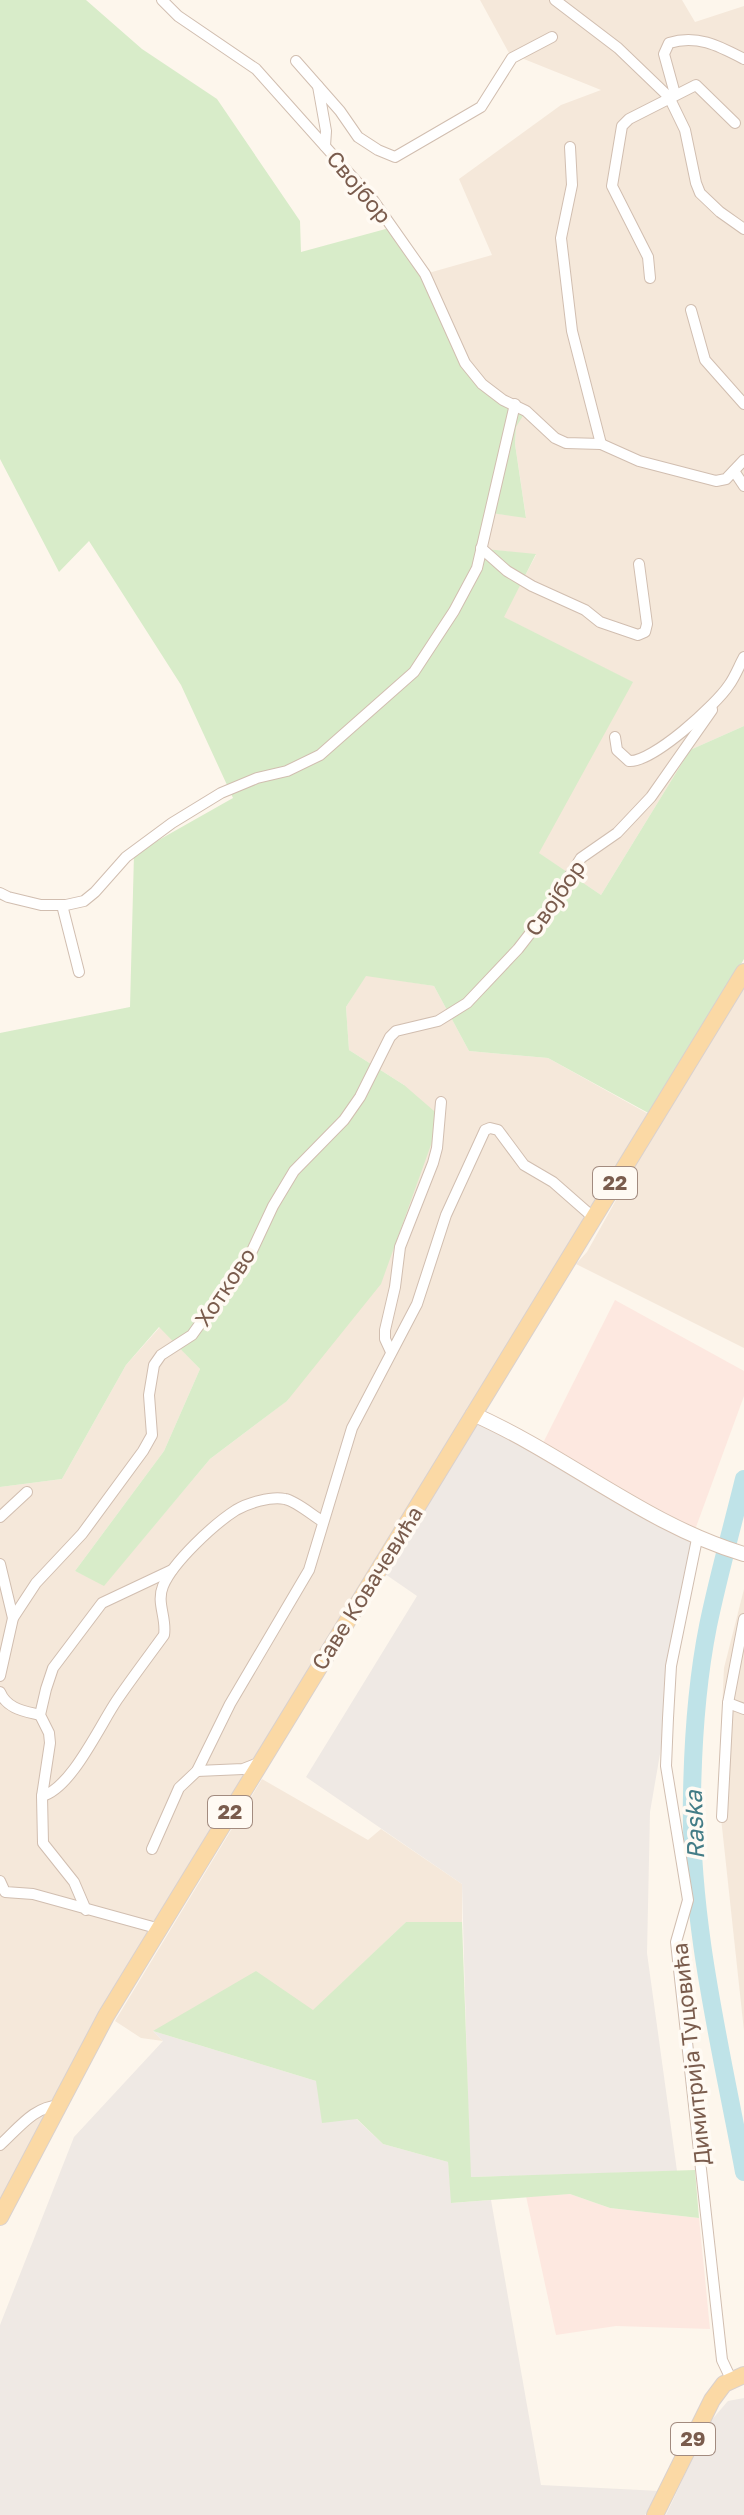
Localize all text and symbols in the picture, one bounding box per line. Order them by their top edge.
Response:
street label: Својбор [321,145,397,228]
street label: Својбор [519,855,590,941]
road number: 22 [593,1167,637,1199]
street label: Хотково [189,1242,261,1331]
street label: Саве Ковачевића [305,1501,428,1675]
water label: Raska [678,1789,709,1860]
road number: 22 [208,1796,252,1828]
street label: Димитрија Туцовића [665,1942,716,2166]
road number: 29 [671,2423,715,2455]

